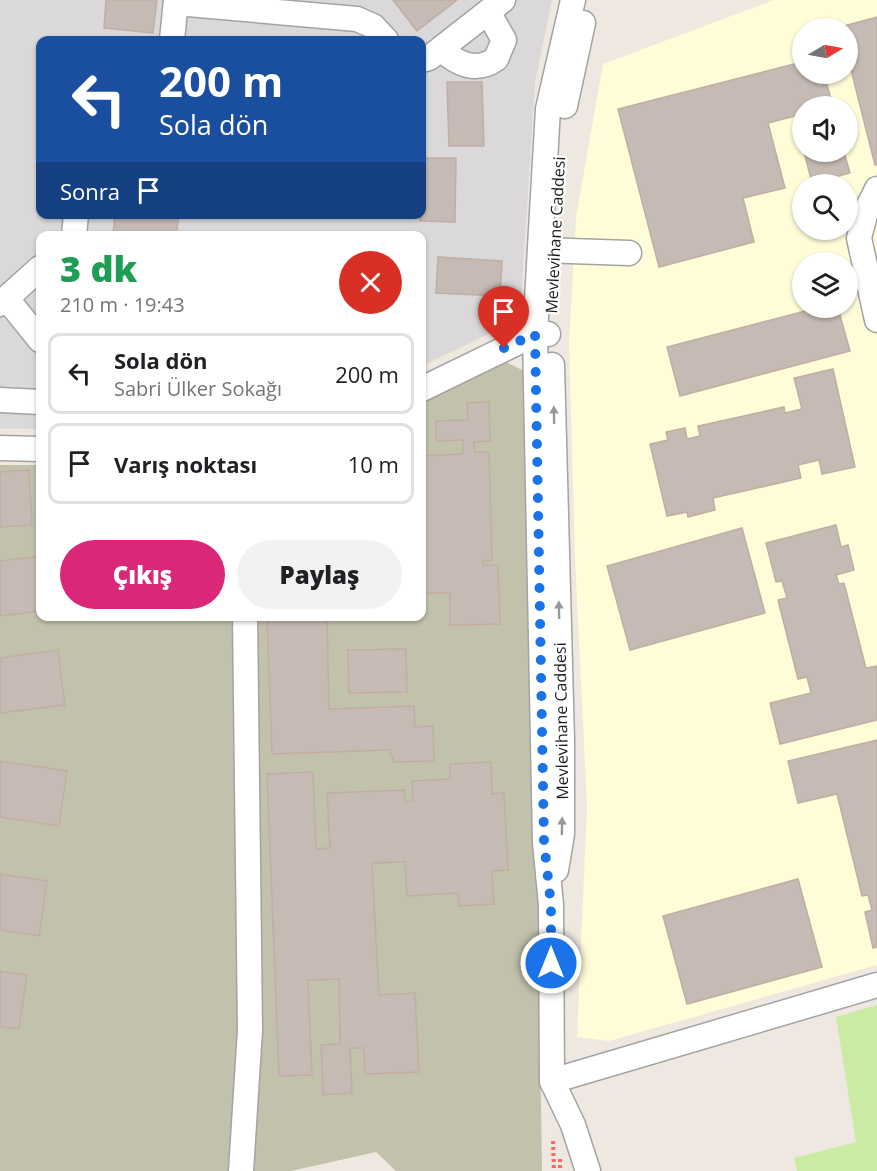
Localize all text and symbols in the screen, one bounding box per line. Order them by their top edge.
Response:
north arrow [792,18,858,84]
map controls [792,18,858,318]
text: 200 m [159,52,283,109]
icon: left [60,60,138,138]
button: sound [792,96,858,162]
text: Sola dön [159,106,268,143]
street label: Mevlevihane Caddesi [540,156,570,314]
icon: arrive [132,174,165,207]
button: search [792,174,858,240]
text: Sonra [60,176,120,206]
text: 3 dk [60,244,137,293]
button: close [339,251,402,314]
button: layers [792,252,858,318]
pin [478,286,529,348]
text: 210 m · 19:43 [60,291,185,318]
icon: arrive [487,295,520,328]
text: Sola dön [114,345,207,375]
icon: left [63,357,96,390]
text: 200 m [335,359,399,389]
text: Sabri Ülker Sokağı [114,375,282,402]
one-way arrow [549,405,558,424]
icon: arrive [63,447,96,480]
text: Varış noktası [114,449,257,479]
text: 10 m [348,449,399,479]
button: Çıkış [60,540,225,609]
button: Paylaş [237,540,402,609]
one-way arrow [554,600,563,619]
street label: Mevlevihane Caddesi [549,642,573,800]
one-way arrow [557,816,566,835]
position arrow [519,931,583,995]

